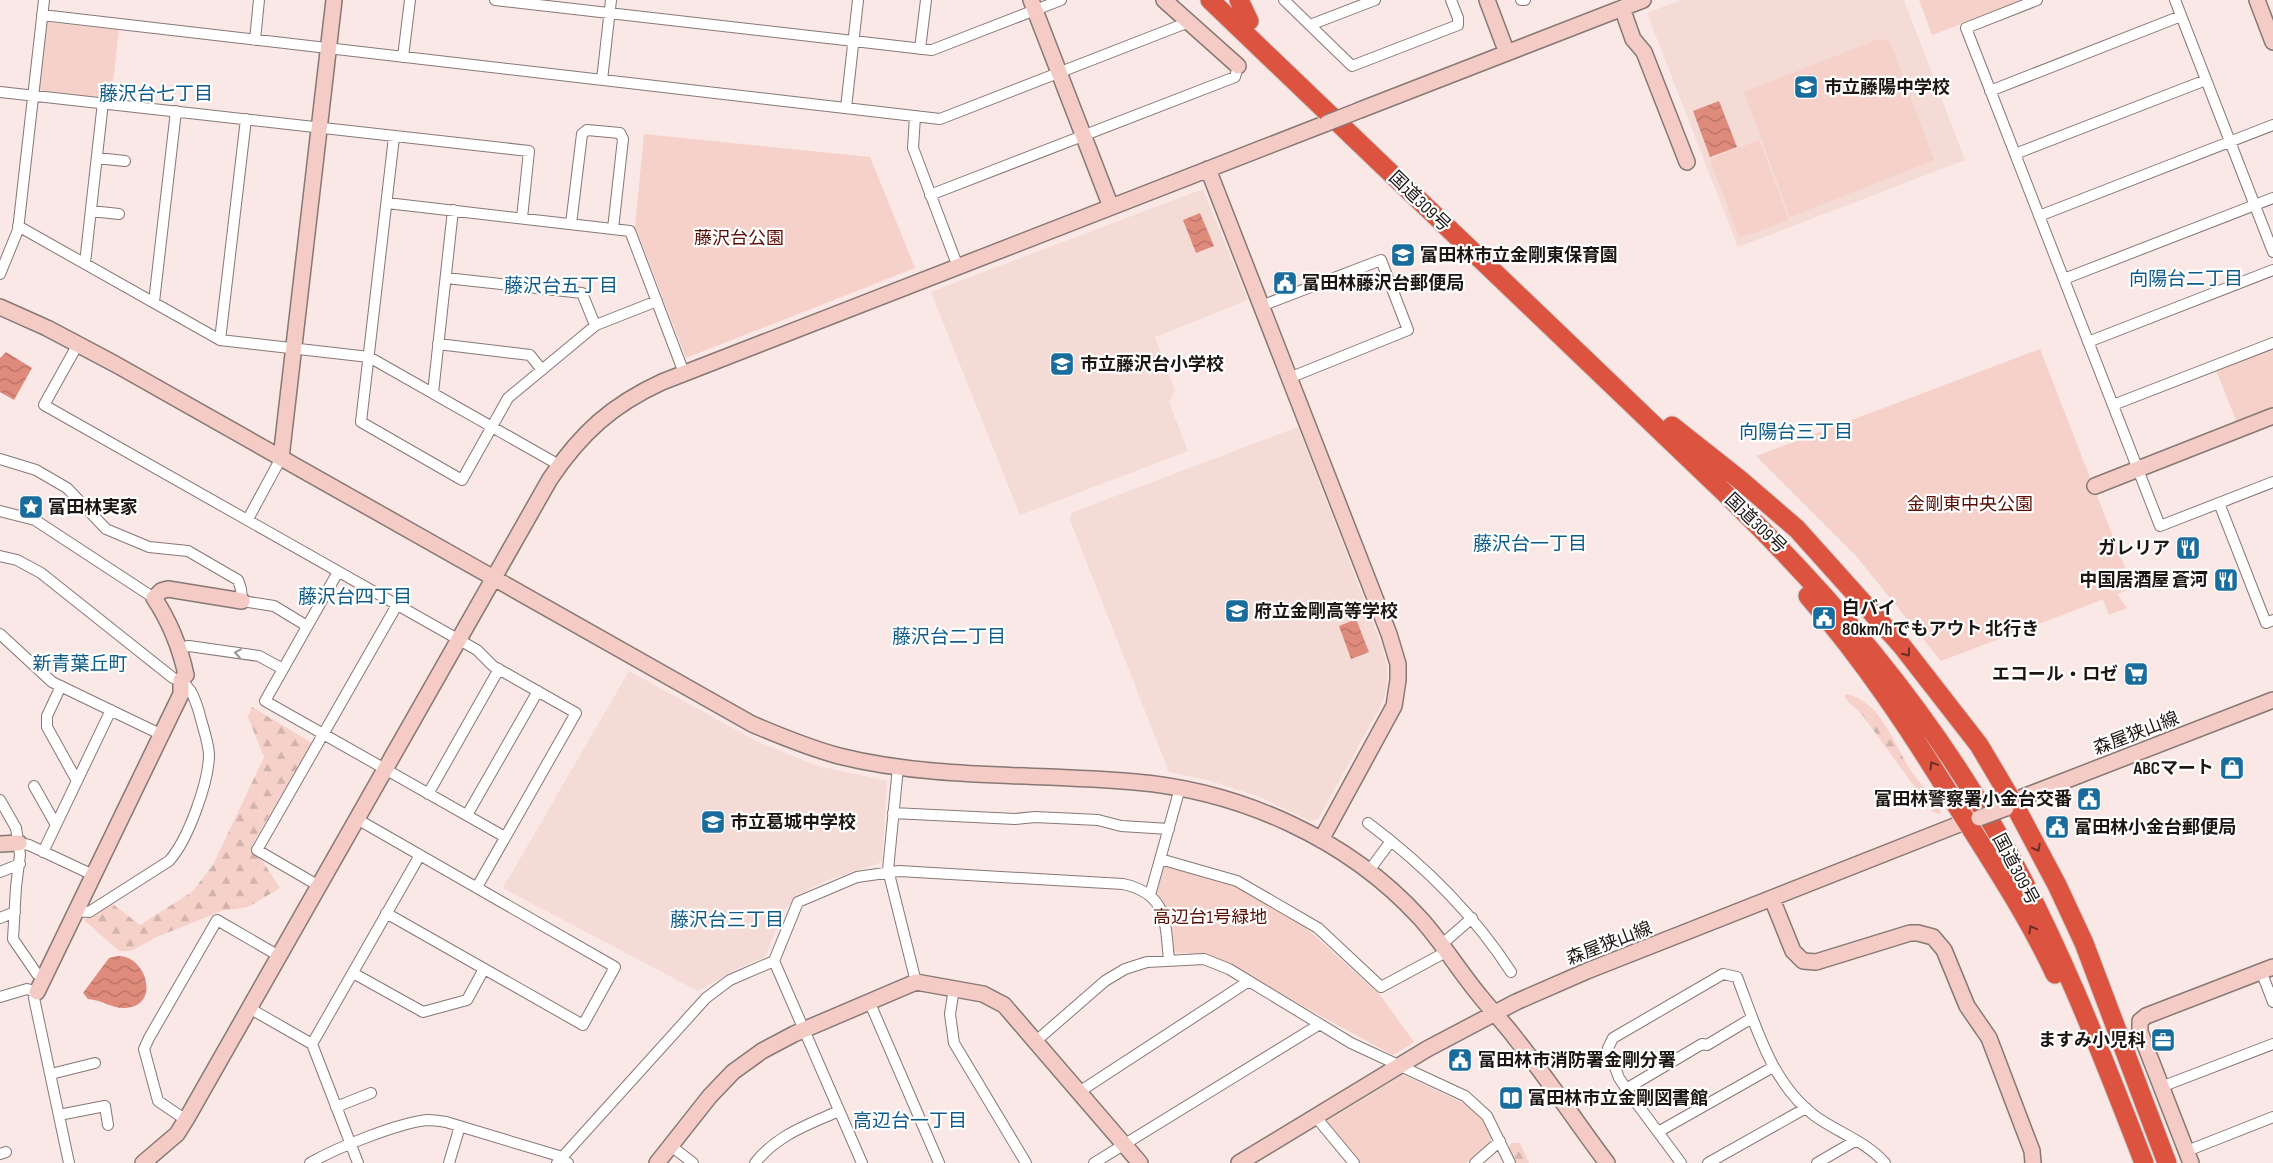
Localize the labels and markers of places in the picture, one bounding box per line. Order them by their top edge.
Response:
school or university icon: 市立藤陽中学校 [1793,74,1819,100]
place label: 市立藤陽中学校 [1824,77,1950,98]
school or university icon: 富田林市立金剛東保育園 [1390,242,1416,268]
place label: 富田林市立金剛東保育園 [1420,245,1618,266]
public building icon: 富田林藤沢台郵便局 [1272,270,1298,296]
place label: 富田林藤沢台郵便局 [1302,273,1464,294]
school or university icon: 市立藤沢台小学校 [1049,351,1075,377]
place label: 市立藤沢台小学校 [1080,354,1224,375]
place icon: 富田林実家 [18,494,44,520]
place label: 富田林実家 [48,497,138,518]
restaurant icon: ガレリア [2175,535,2201,561]
place label: ガレリア [2098,538,2170,559]
restaurant icon: 中国居酒屋 蒼河 [2213,567,2239,593]
place label: 中国居酒屋 蒼河 [2079,570,2208,591]
school or university icon: 府立金剛高等学校 [1224,598,1250,624]
place label: 白バイ 80km/hでもアウト 北行き [1842,598,2039,640]
place label: 府立金剛高等学校 [1254,601,1398,622]
public building icon: 白バイ 80km/hでもアウト 北行き [1811,605,1837,631]
supermarket icon: エコール・ロゼ [2123,661,2149,687]
place label: エコール・ロゼ [1992,664,2118,685]
shop icon: ABCマート [2219,755,2245,781]
place label: ABCマート [2133,758,2214,779]
public building icon: 富田林警察署小金台交番 [2076,786,2102,812]
place label: 富田林警察署小金台交番 [1874,789,2072,810]
school or university icon: 市立葛城中学校 [700,809,726,835]
place label: 市立葛城中学校 [730,812,856,833]
public building icon: 富田林小金台郵便局 [2044,814,2070,840]
place label: 富田林小金台郵便局 [2074,817,2236,838]
office icon: ますみ小児科 [2150,1027,2176,1053]
place label: ますみ小児科 [2038,1030,2146,1051]
public building icon: 富田林市消防署金剛分署 [1447,1047,1473,1073]
place label: 富田林市消防署金剛分署 [1478,1050,1676,1071]
library icon: 富田林市立金剛図書館 [1498,1085,1524,1111]
place label: 富田林市立金剛図書館 [1528,1088,1708,1109]

